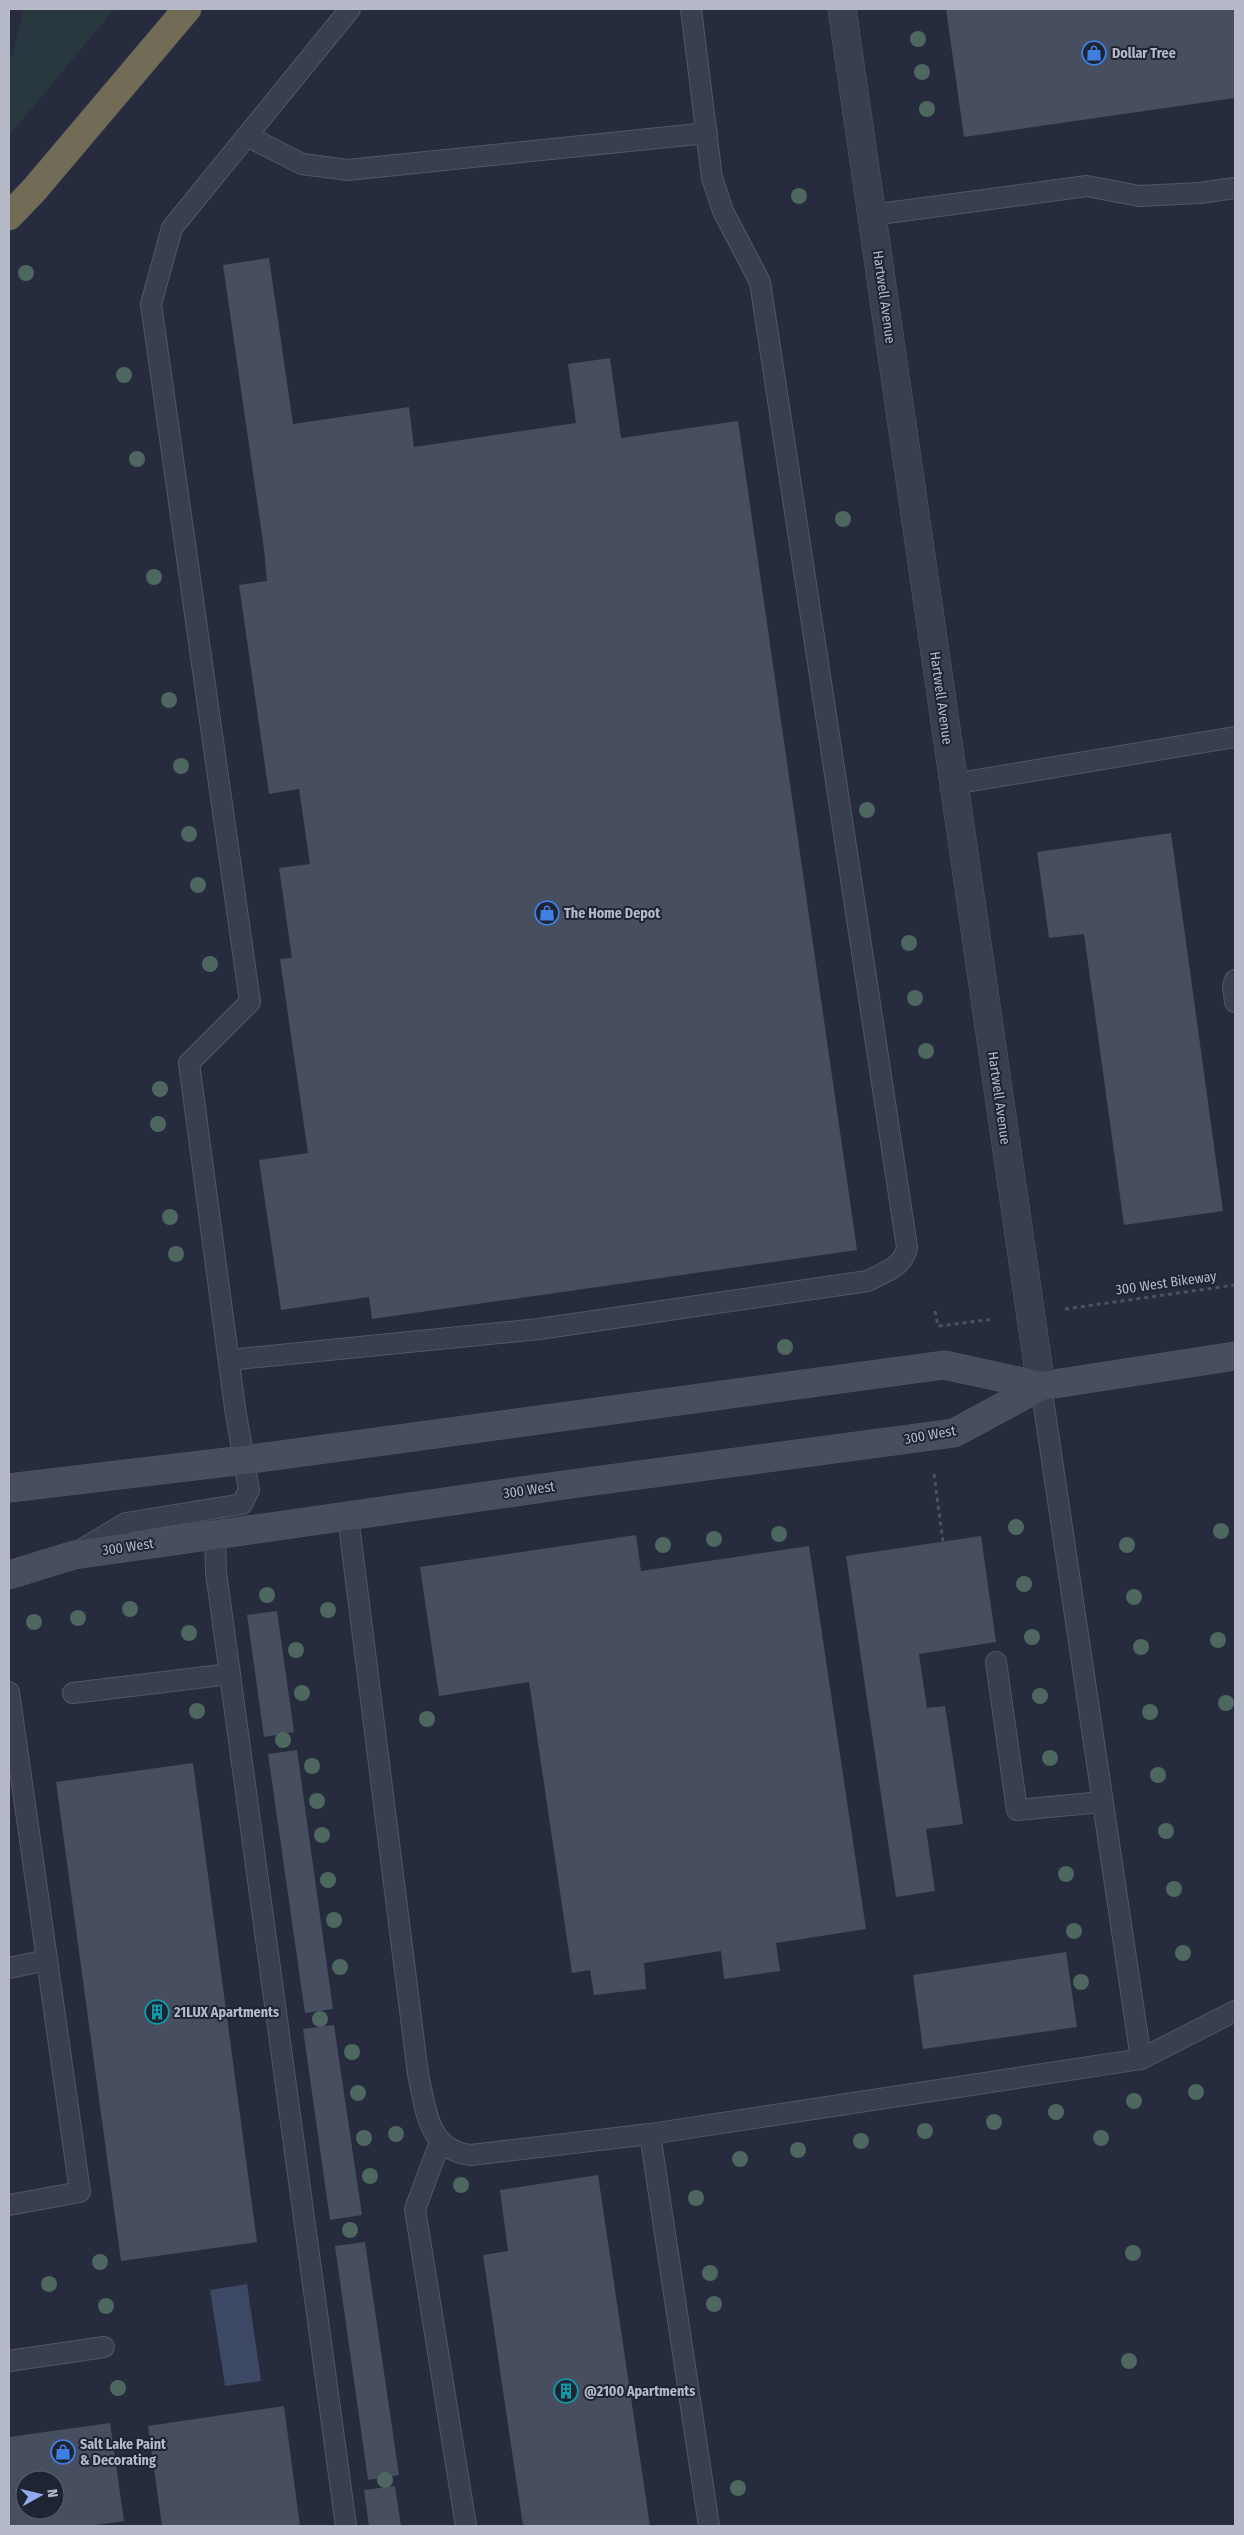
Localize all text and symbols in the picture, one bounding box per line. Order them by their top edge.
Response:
shop icon: Dollar Tree [1081,40,1107,66]
place label: Dollar Tree [1112,45,1176,62]
street label: Hartwell Avenue [869,249,899,345]
street label: Hartwell Avenue [926,650,956,746]
shop icon: The Home Depot [534,900,560,926]
place label: The Home Depot [564,905,661,922]
street label: Hartwell Avenue [984,1050,1014,1146]
street label: 300 West Bikeway [1114,1267,1218,1298]
street label: 300 West [903,1422,957,1448]
street label: 300 West [502,1478,556,1502]
street label: 300 West [101,1535,155,1559]
building icon: 21LUX Apartments [144,1999,170,2025]
place label: 21LUX Apartments [173,2004,279,2021]
building icon: @2100 Apartments [553,2378,579,2404]
place label: @2100 Apartments [584,2383,695,2400]
place label: Salt Lake Paint & Decorating [80,2436,167,2469]
shop icon: Salt Lake Paint & Decorating [50,2439,76,2465]
north arrow [15,2470,65,2520]
text: N [43,2488,61,2499]

